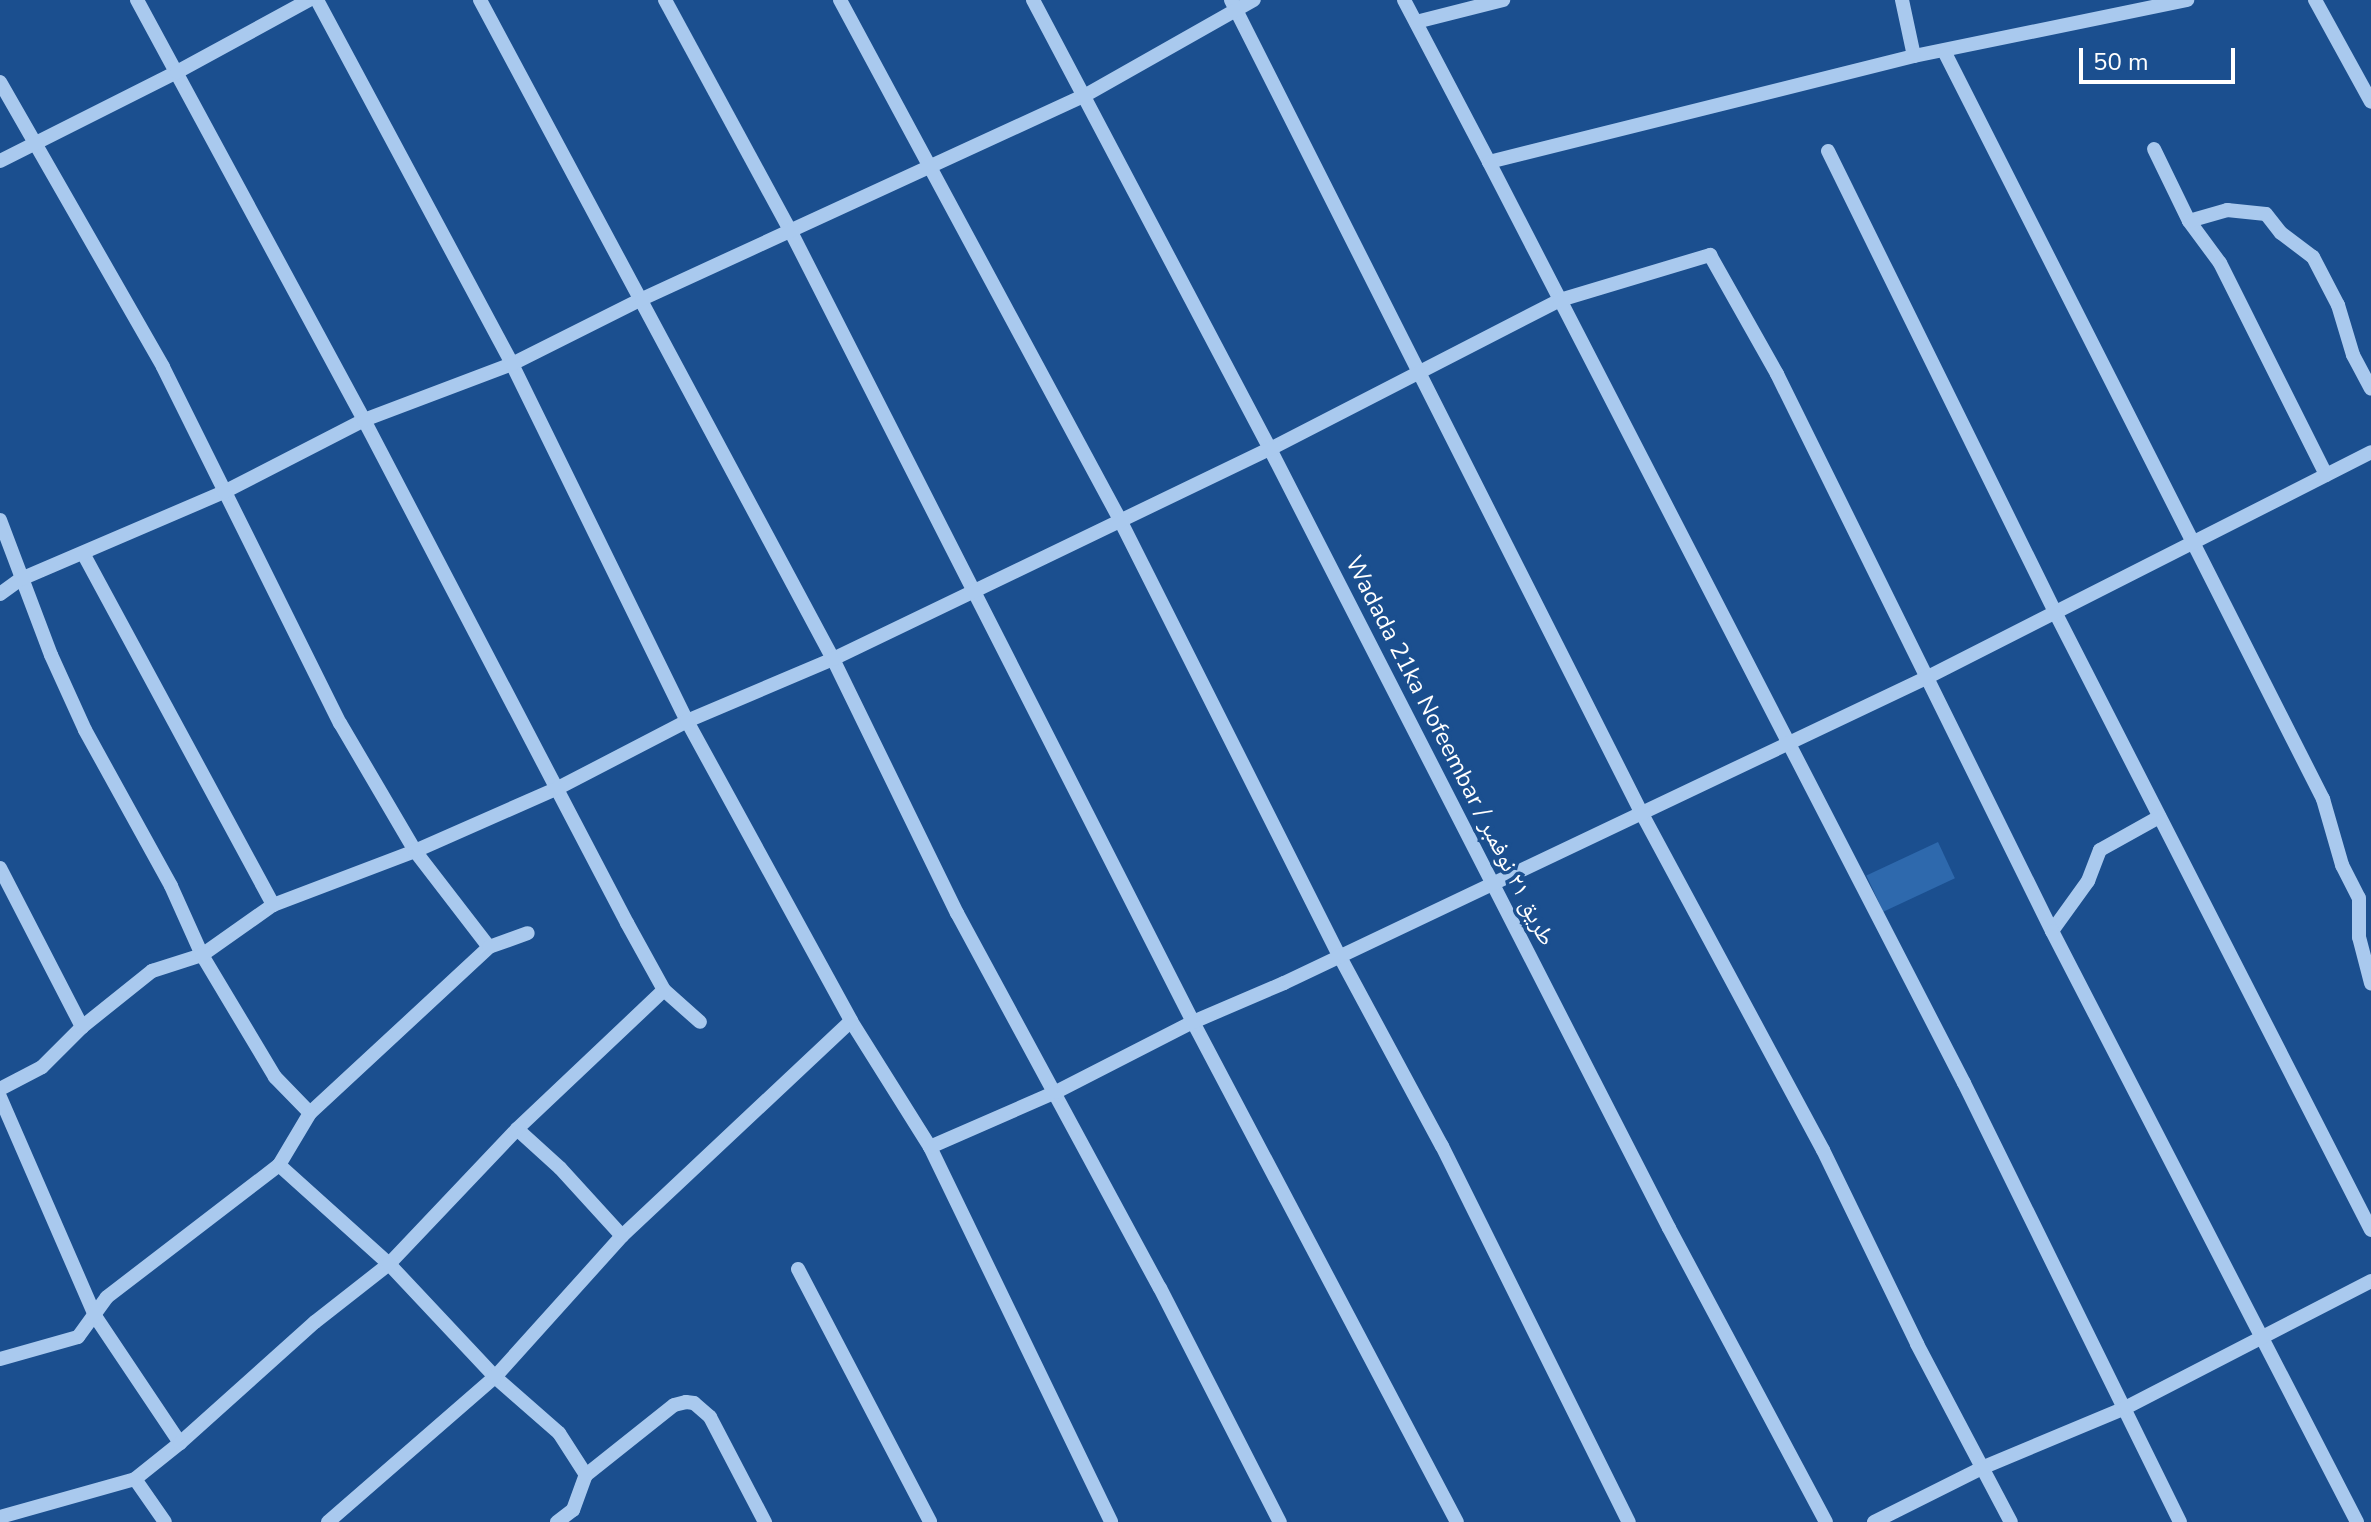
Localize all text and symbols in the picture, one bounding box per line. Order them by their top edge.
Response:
scale bar [2083,32,2239,82]
text: 50 m [2093,46,2149,78]
street label: Wadada 21ka Nofeembar / طريق ٢١ نوفمبر [1339,551,1561,951]

